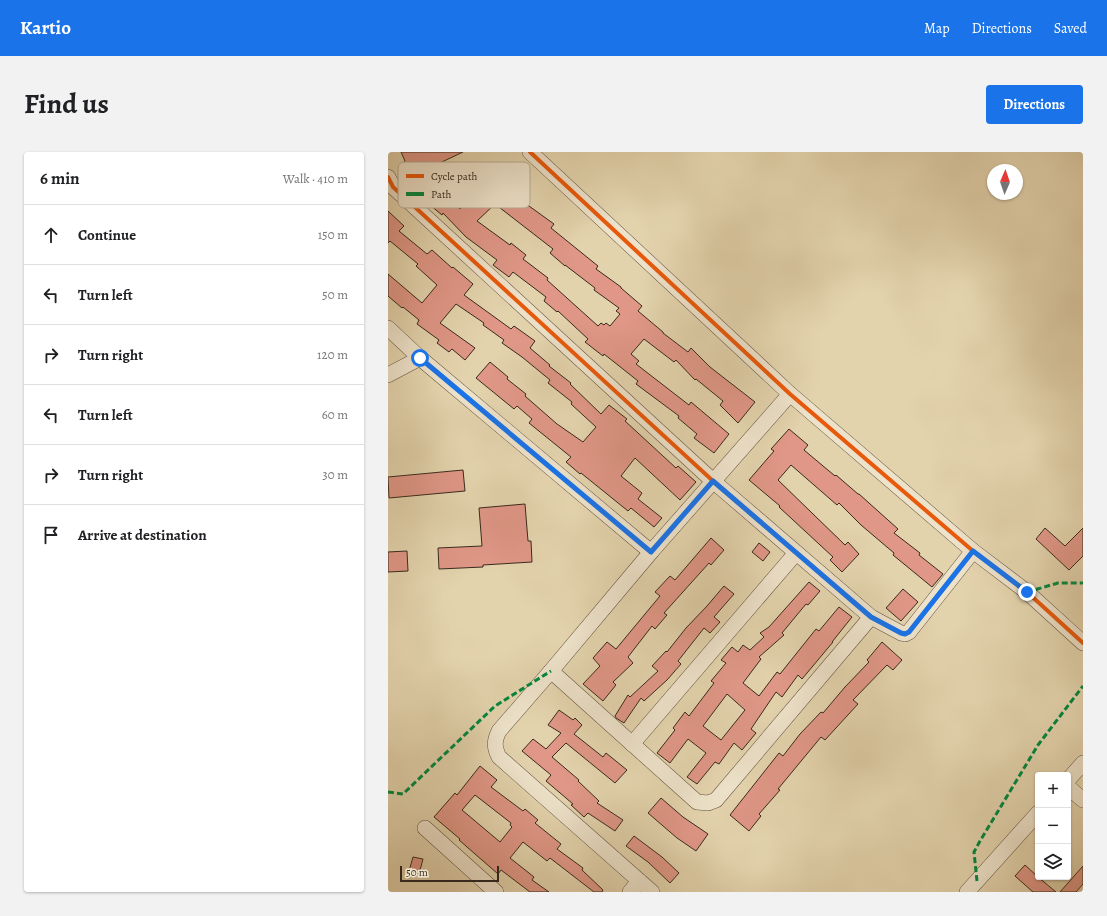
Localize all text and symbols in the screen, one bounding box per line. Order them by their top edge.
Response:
text: Kartio [20,15,71,41]
text: Map [924,19,950,38]
text: Directions [972,19,1032,38]
text: Saved [1054,19,1087,38]
text: Find us [24,85,109,123]
button: Directions [986,85,1083,124]
legend [398,162,530,208]
north arrow [987,164,1023,200]
text: 6 min [40,167,80,190]
text: Cycle path [431,169,478,184]
text: Walk · 410 m [283,170,348,187]
text: Path [431,187,452,202]
icon: ahead [40,224,62,246]
text: Continue [78,225,136,245]
text: 150 m [318,226,348,243]
icon: left [40,284,62,306]
text: Turn left [78,285,133,305]
text: 50 m [322,286,348,303]
icon: right [40,344,62,366]
text: Turn right [78,345,143,365]
text: 120 m [317,346,348,363]
route start [411,349,429,367]
icon: left [40,404,62,426]
text: Turn left [78,405,133,425]
text: 60 m [322,406,348,423]
icon: right [40,464,62,486]
text: Turn right [78,465,143,485]
text: 30 m [322,466,348,483]
icon: arrive [40,524,62,546]
text: Arrive at destination [78,525,207,545]
route end [1018,583,1036,601]
map controls [1035,772,1071,880]
button: + [1035,772,1071,808]
button: − [1035,808,1071,844]
button: layers [1035,844,1071,880]
scale bar [400,864,499,883]
text: 50 m [406,865,428,880]

